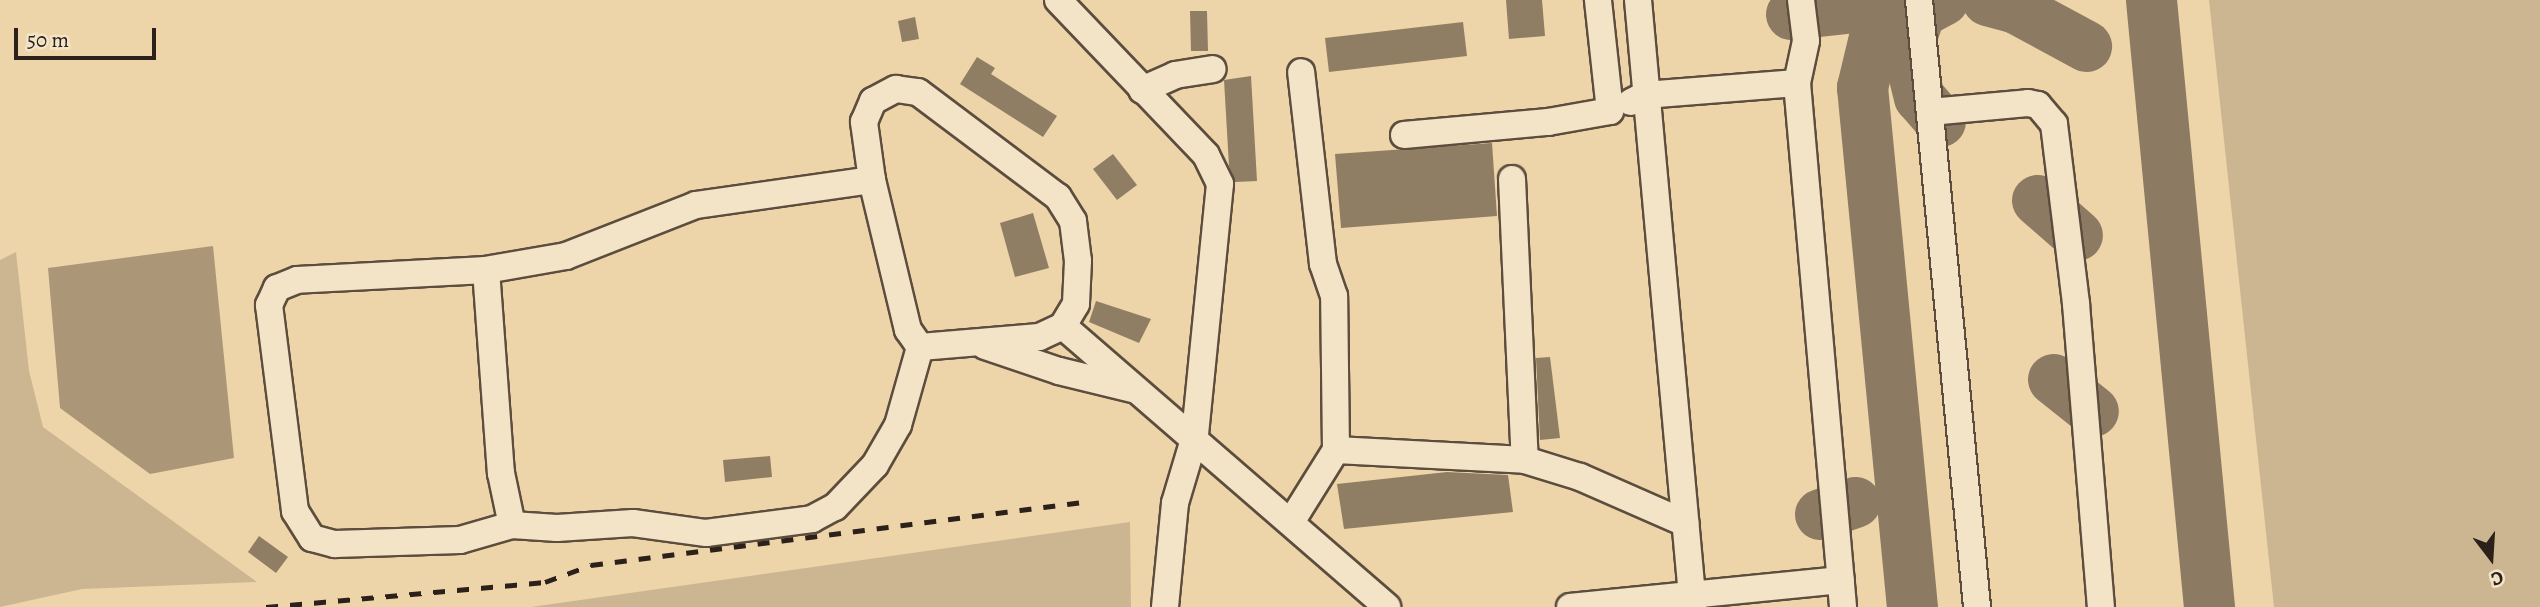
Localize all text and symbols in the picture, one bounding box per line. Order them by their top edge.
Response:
scale bar [18,14,159,58]
text: 50 m [27,26,69,54]
north arrow [2456,523,2526,593]
text: С [2488,564,2507,592]

